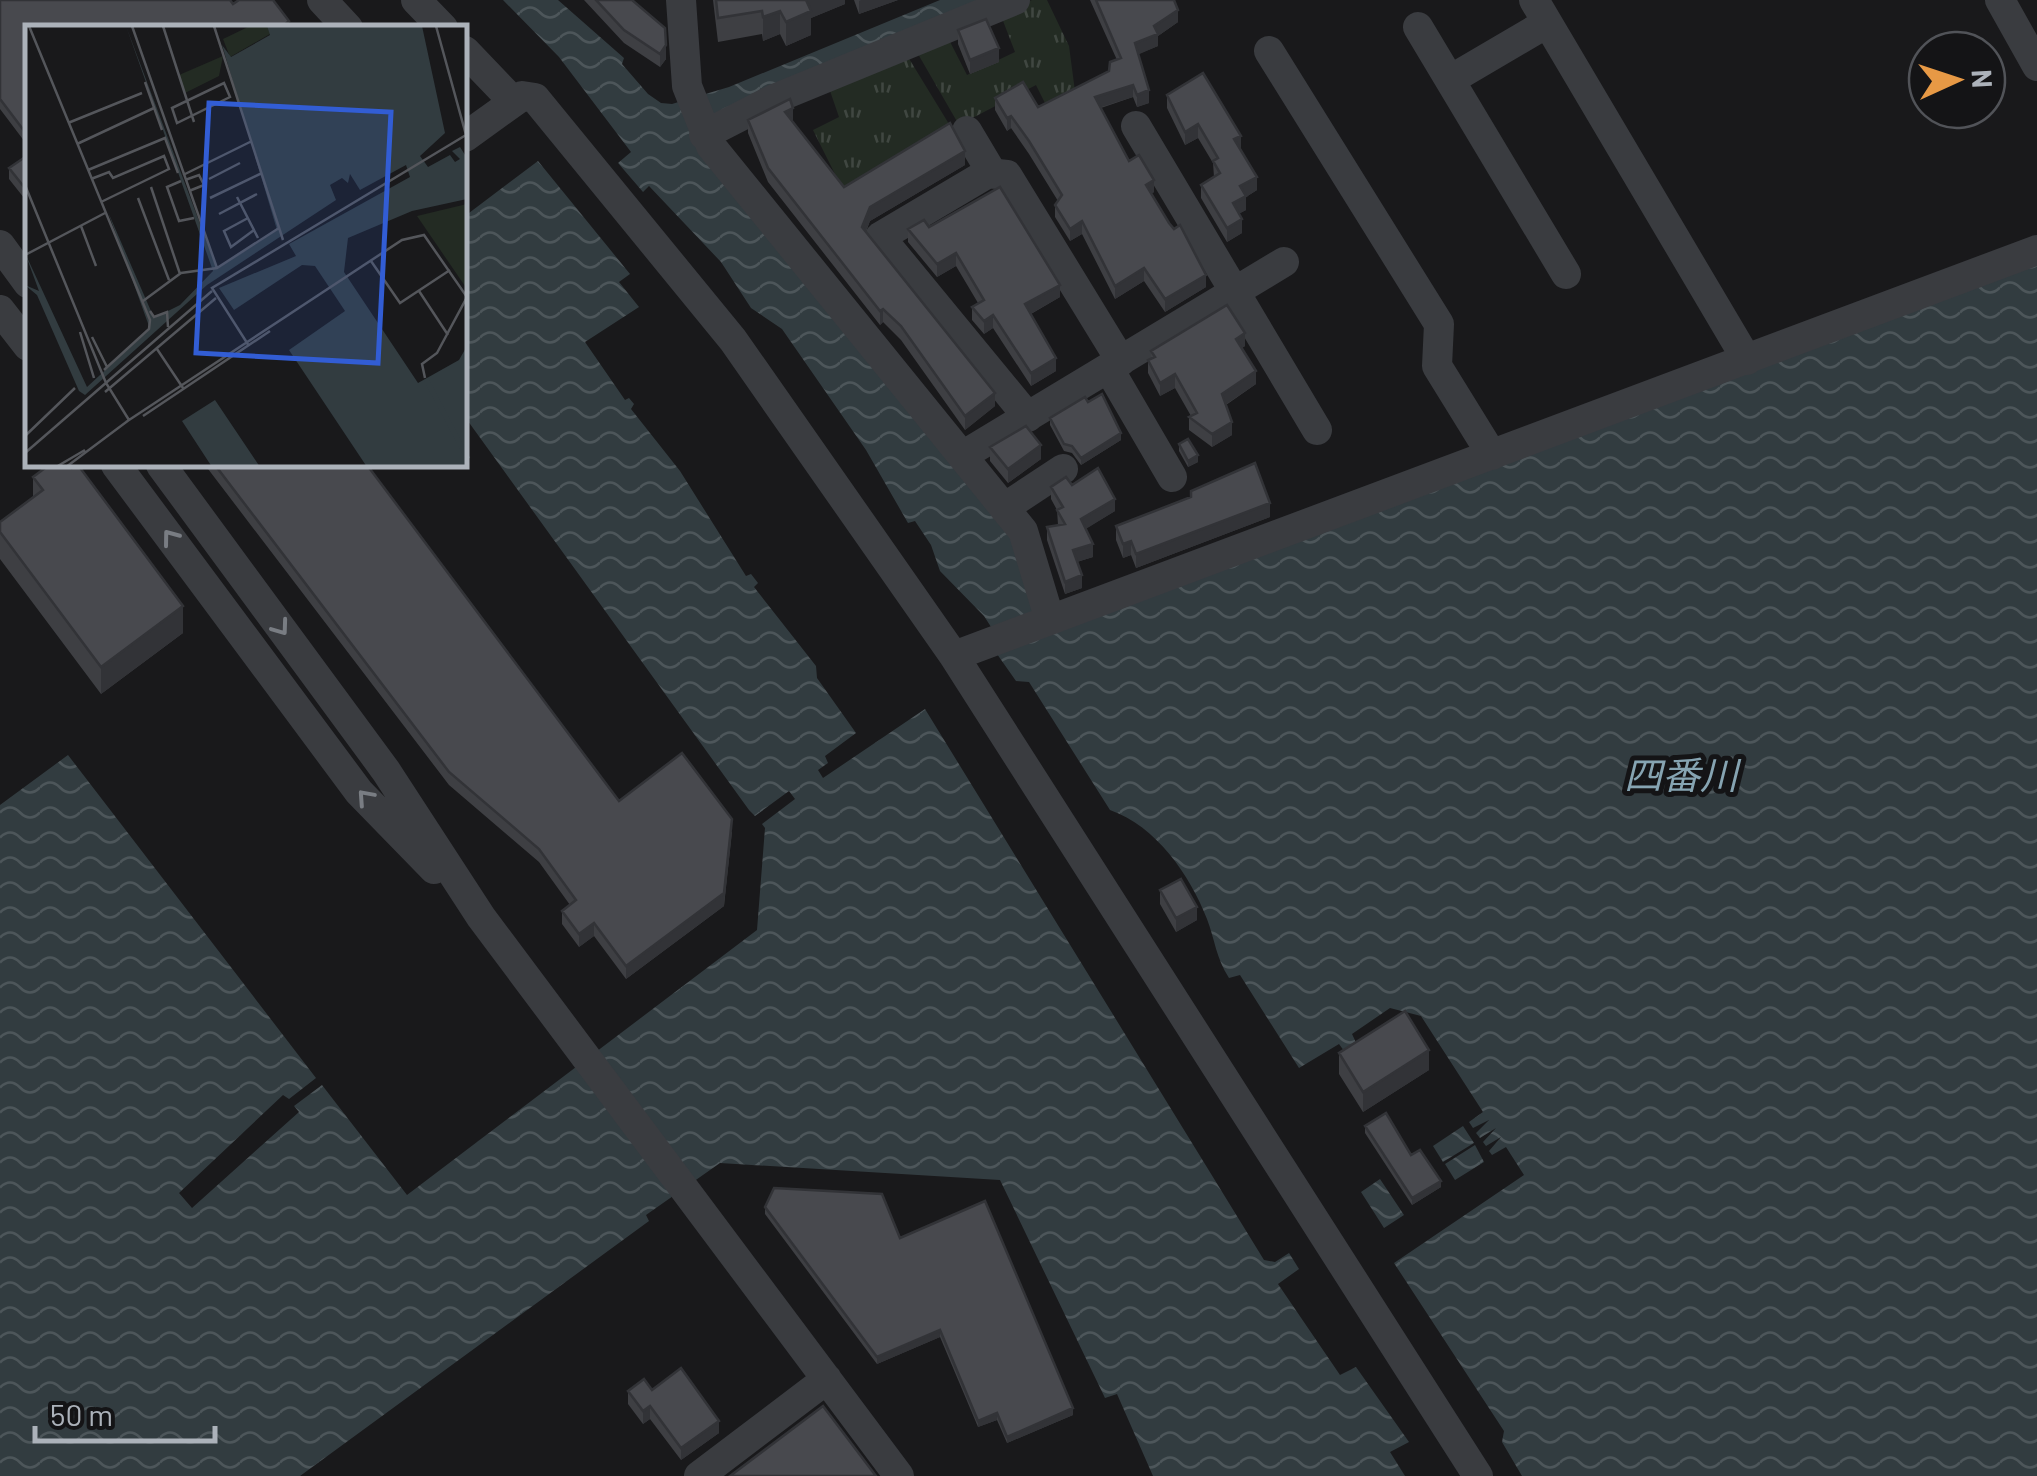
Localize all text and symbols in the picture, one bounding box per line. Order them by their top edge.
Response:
inset map [25,25,468,468]
north arrow [1907,30,2007,130]
text: N [1966,68,2000,89]
one-way arrow [164,530,181,548]
one-way arrow [269,617,287,635]
water label: 四番川 [1624,751,1742,797]
one-way arrow [359,790,377,809]
scale bar [35,1381,215,1443]
text: 50 m [50,1396,113,1432]

